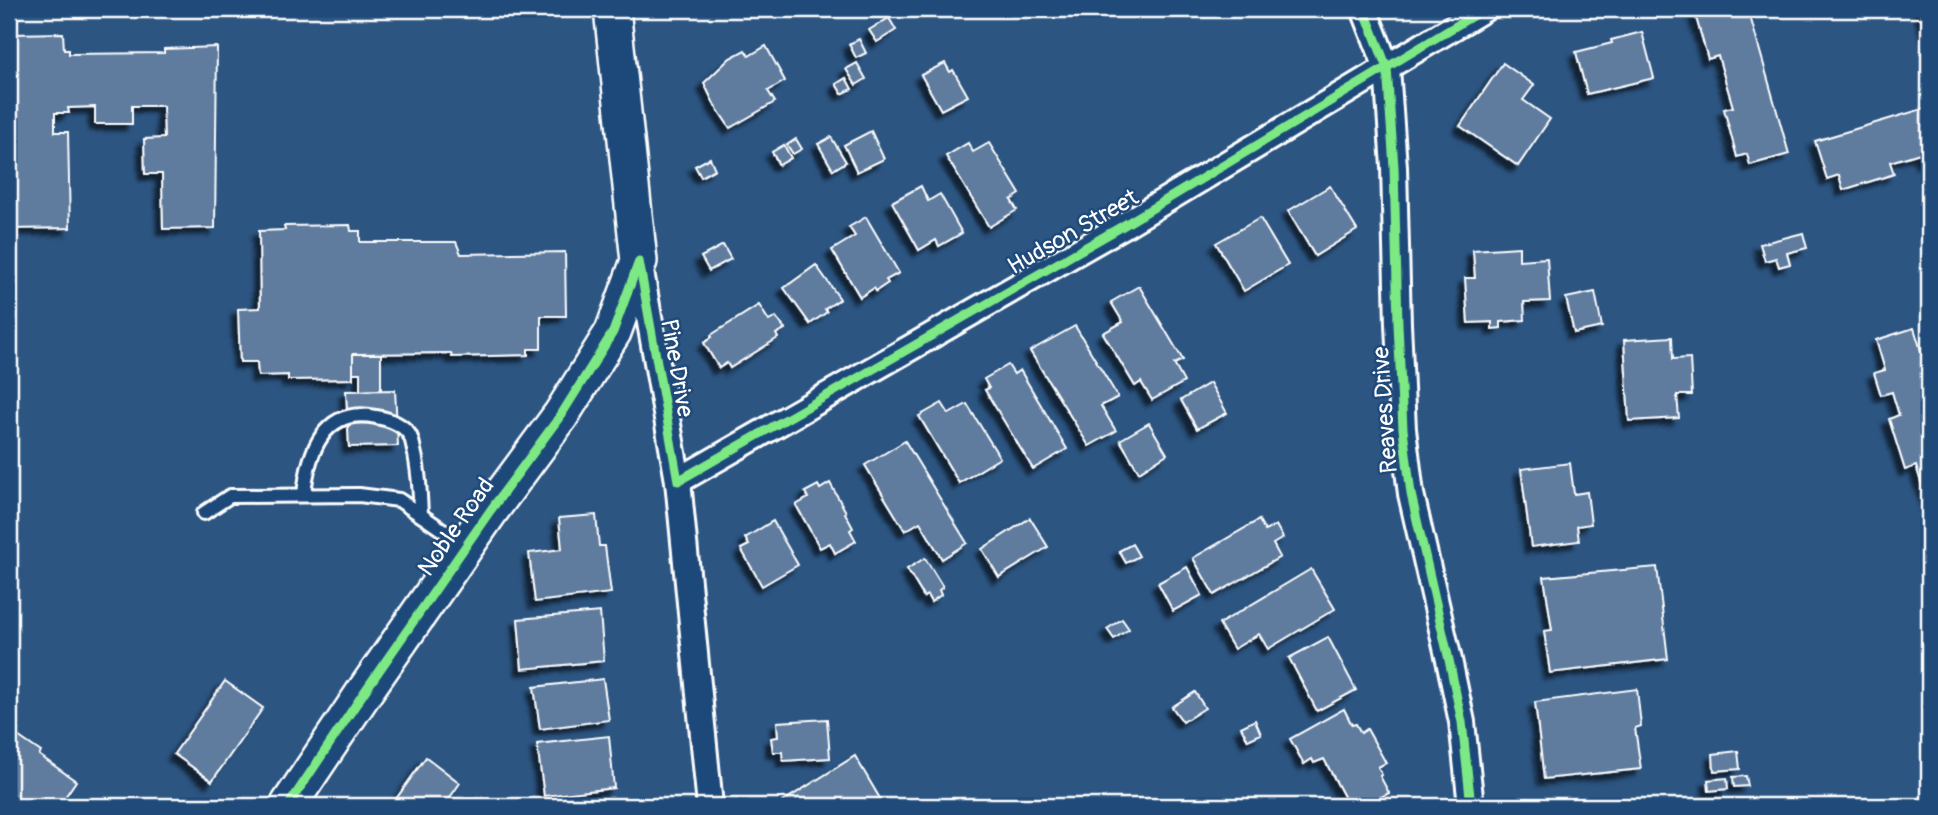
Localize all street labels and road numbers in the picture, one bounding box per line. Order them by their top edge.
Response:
street label: Hudson Street [1002,183,1144,281]
street label: Pine Drive [654,317,700,419]
street label: Reaves Drive [1366,346,1404,474]
street label: Noble Road [412,472,500,582]

